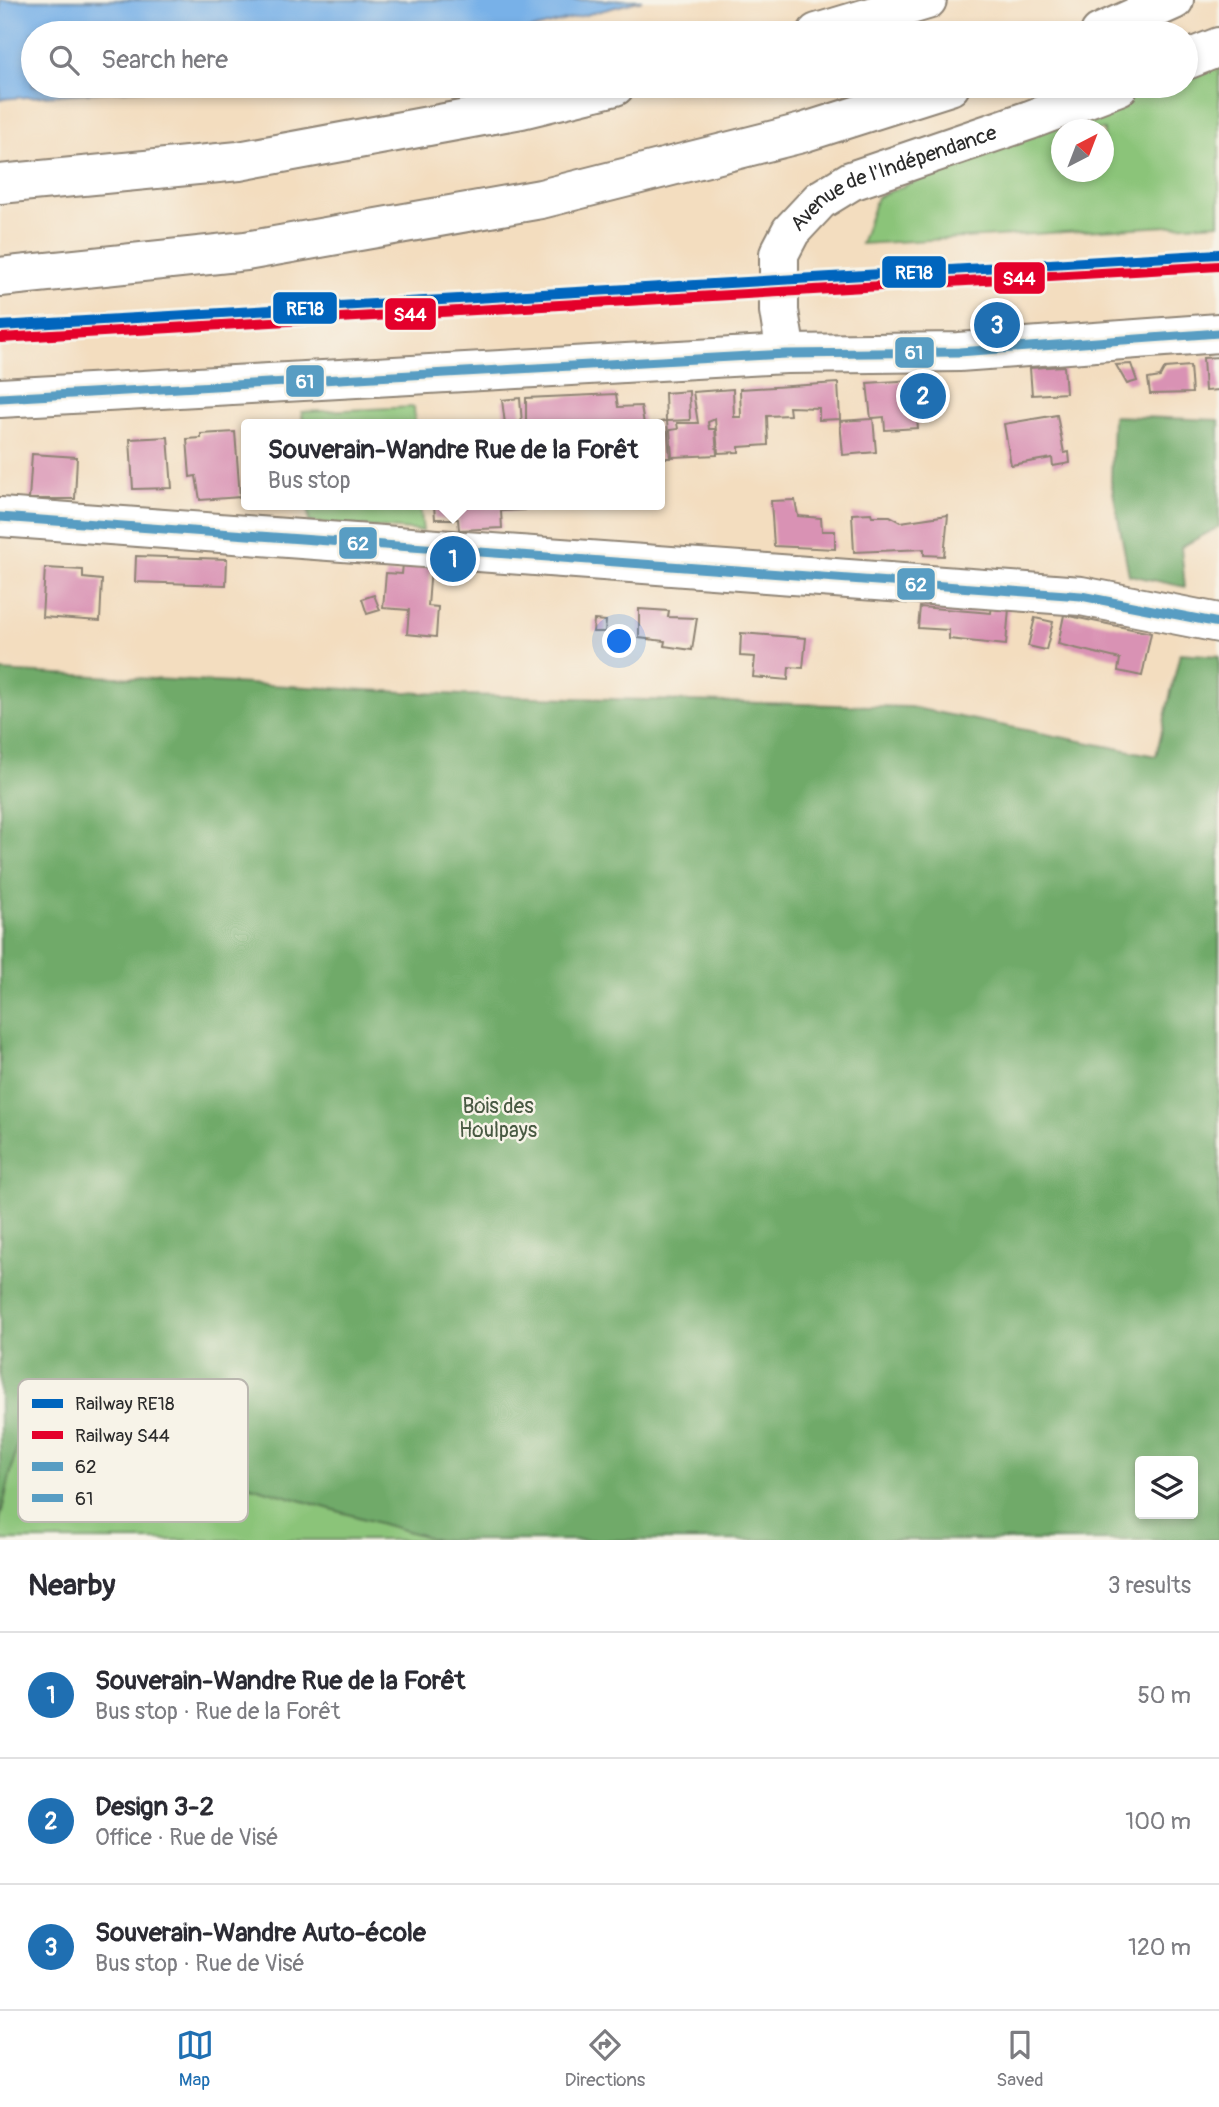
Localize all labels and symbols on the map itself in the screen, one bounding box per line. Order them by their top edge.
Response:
street label: Avenue de l'Indépendance [785,119,1001,237]
north arrow [1051,119,1114,182]
line badge: RE18 [881,255,947,289]
text: RE18 [895,261,933,285]
line badge: S44 [993,261,1046,295]
text: S44 [1002,267,1036,291]
line badge: RE18 [272,291,338,325]
text: RE18 [286,297,324,321]
line badge: S44 [384,297,437,331]
pin: 3 [974,299,1020,351]
text: S44 [393,303,427,327]
line badge: 61 [894,336,935,369]
text: 61 [905,341,923,365]
line badge: 61 [285,364,325,398]
text: 61 [296,370,314,394]
pin: 2 [900,370,946,422]
line badge: 62 [338,526,378,560]
text: 62 [347,532,369,556]
pin: 1 [430,533,476,585]
line badge: 62 [896,567,936,601]
text: 62 [905,573,927,597]
your location [602,624,636,658]
park label: Bois des Houlpays [459,1093,538,1144]
legend [18,1379,248,1522]
text: Railway RE18 [75,1392,175,1416]
text: Railway S44 [75,1424,170,1448]
text: 62 [75,1455,97,1479]
text: 61 [75,1487,94,1511]

